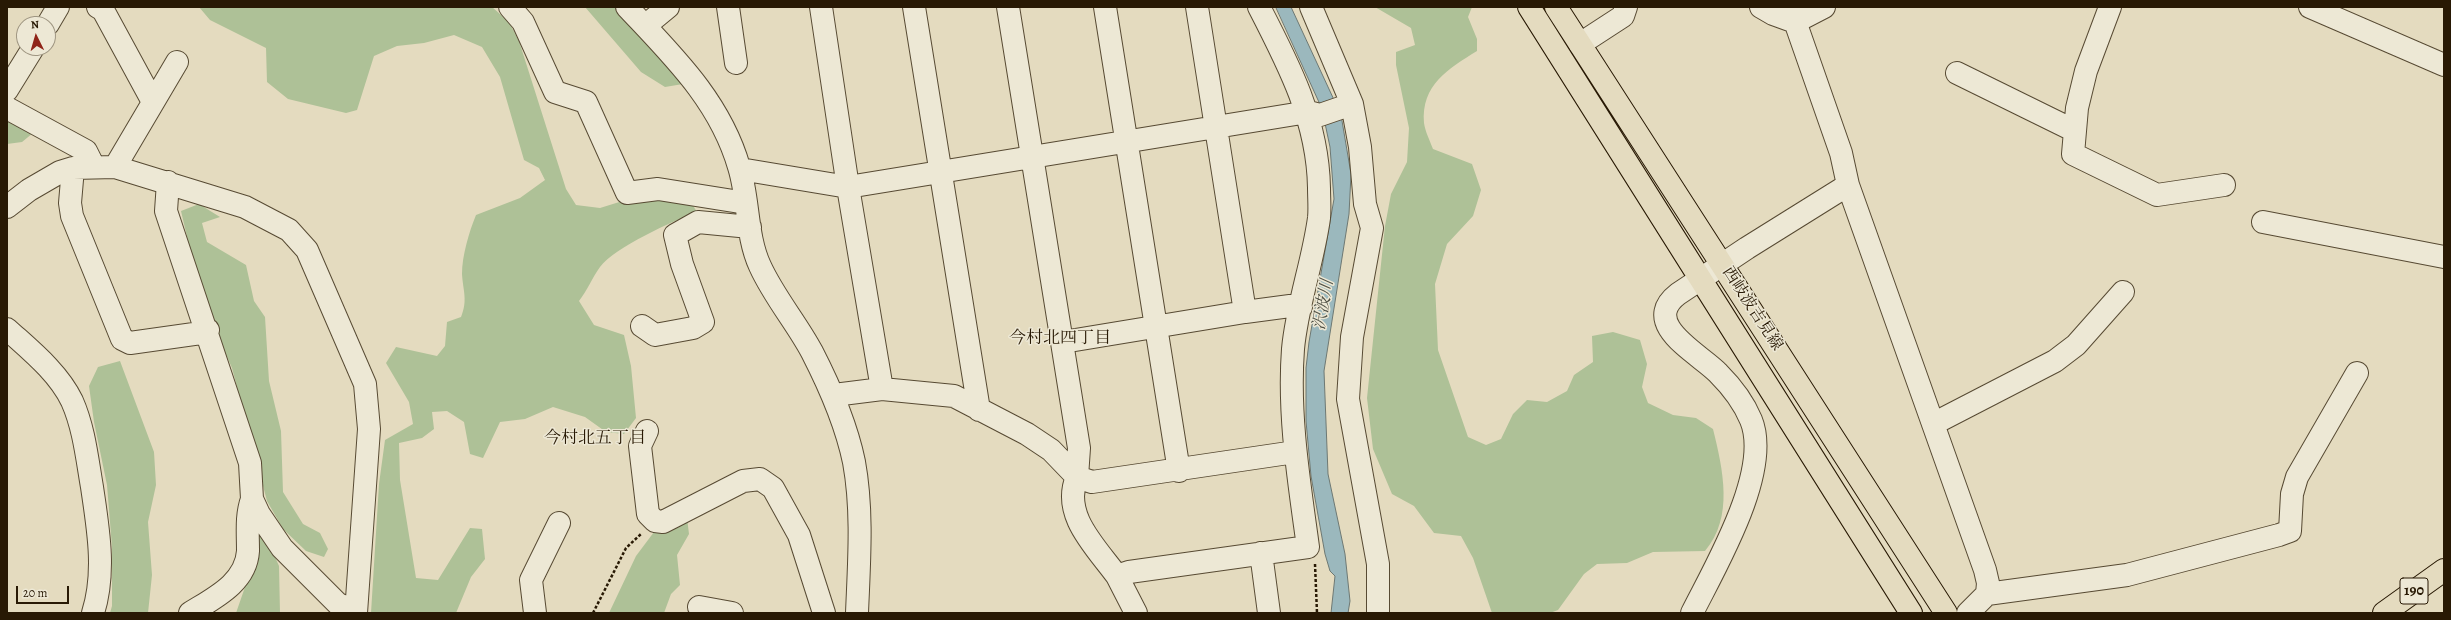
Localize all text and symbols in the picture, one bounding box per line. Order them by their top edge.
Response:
north arrow [16,16,56,56]
text: N [30,17,40,32]
street label: 西岐波吉見線 [1718,264,1786,354]
water label: 沢波川 [1310,278,1338,332]
district label: 今村北四丁目 [1009,329,1111,349]
district label: 今村北五丁目 [544,429,646,449]
scale bar [18,578,71,604]
road number: 190 [2400,578,2428,604]
text: 20 m [23,585,47,601]

